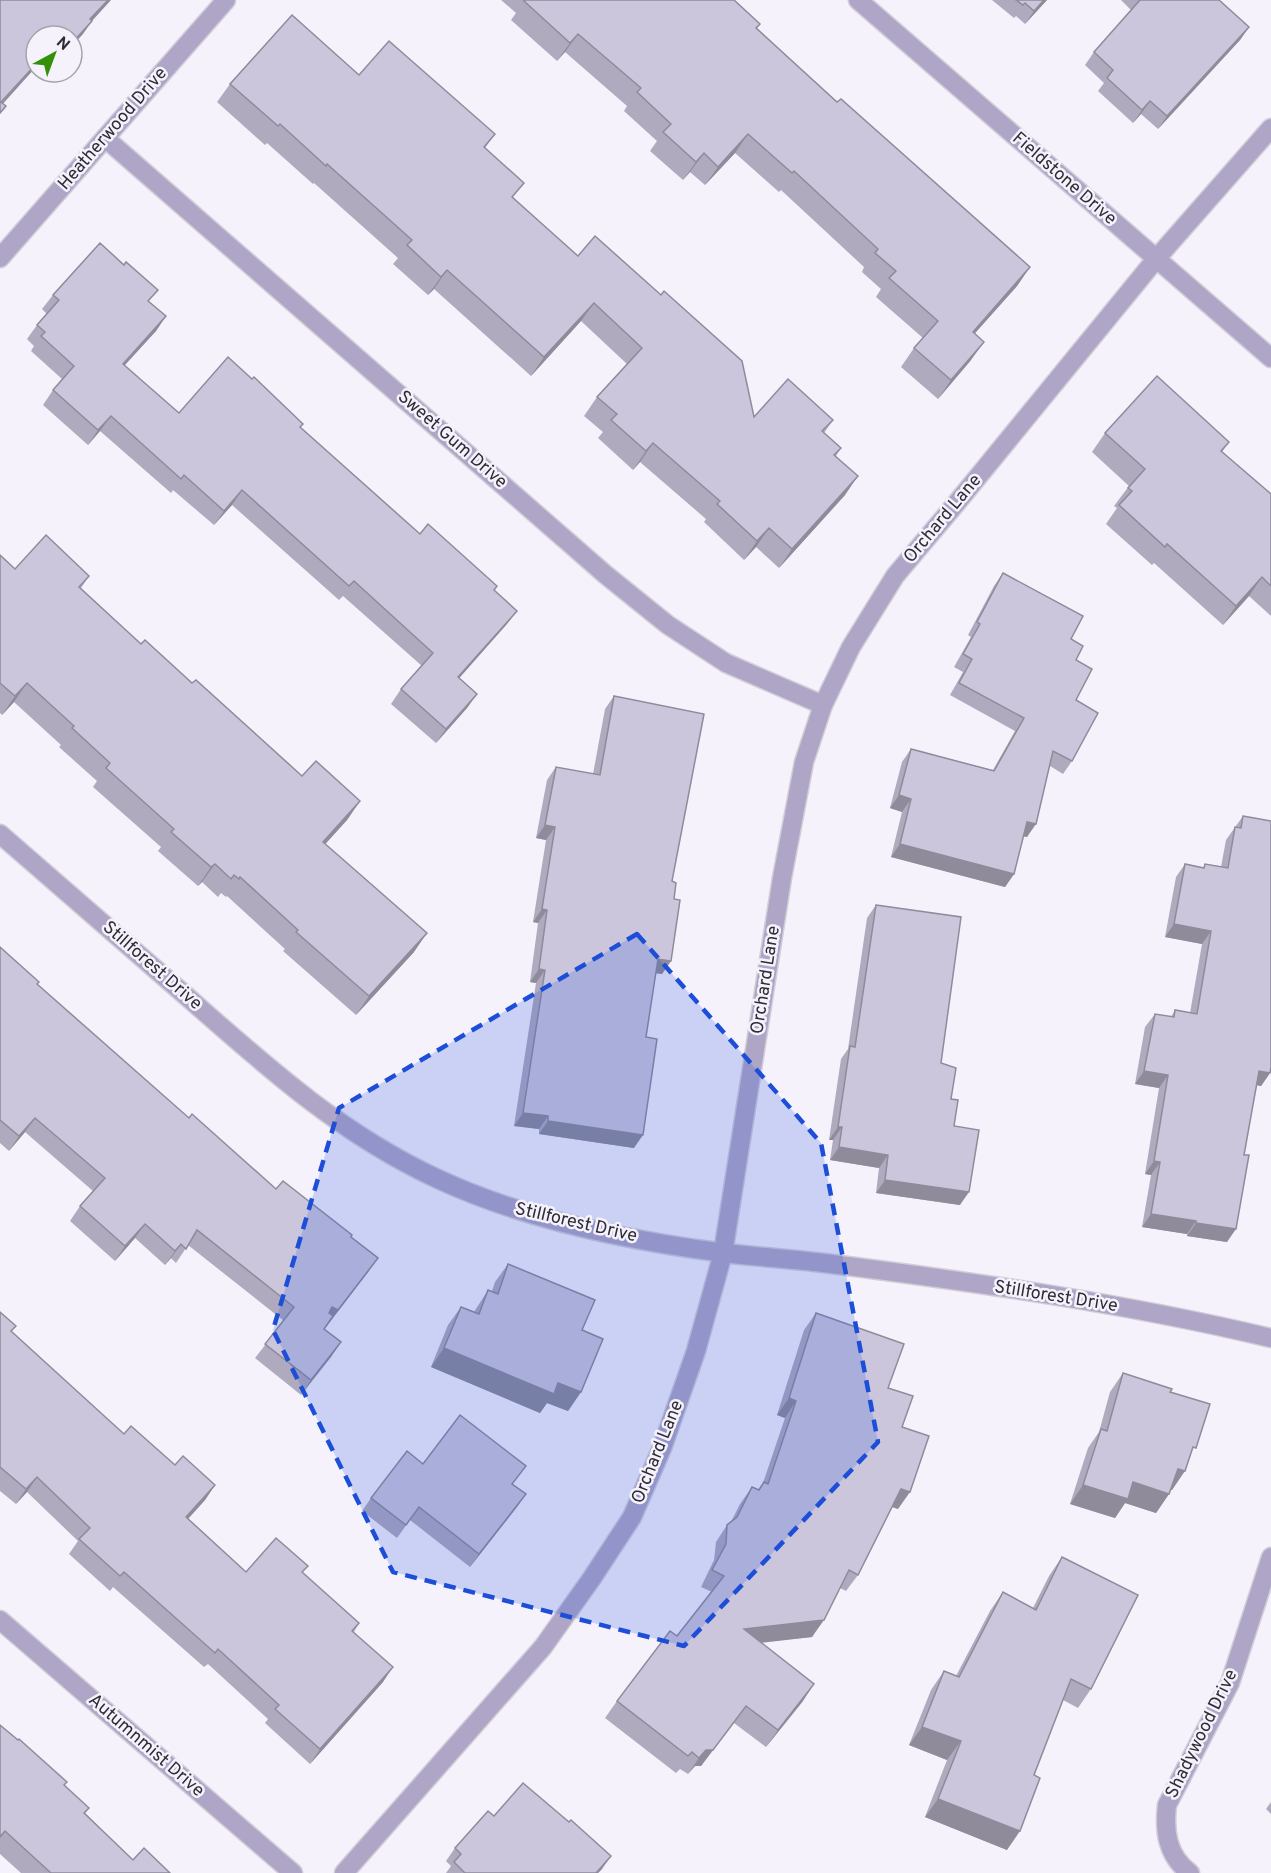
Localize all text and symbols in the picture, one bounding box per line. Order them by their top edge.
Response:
north arrow [24,24,84,84]
text: N [52,33,73,56]
street label: Heatherwood Drive [53,63,173,195]
street label: Fieldstone Drive [1007,127,1121,231]
street label: Sweet Gum Drive [392,386,512,494]
street label: Orchard Lane [899,470,987,568]
street label: Stillforest Drive [97,916,207,1016]
street label: Orchard Lane [746,924,786,1036]
street label: Stillforest Drive [513,1198,639,1248]
street label: Stillforest Drive [993,1276,1119,1318]
street label: Orchard Lane [627,1397,689,1507]
street label: Shadywood Drive [1161,1666,1243,1802]
street label: Autumnmist Drive [83,1689,209,1803]

